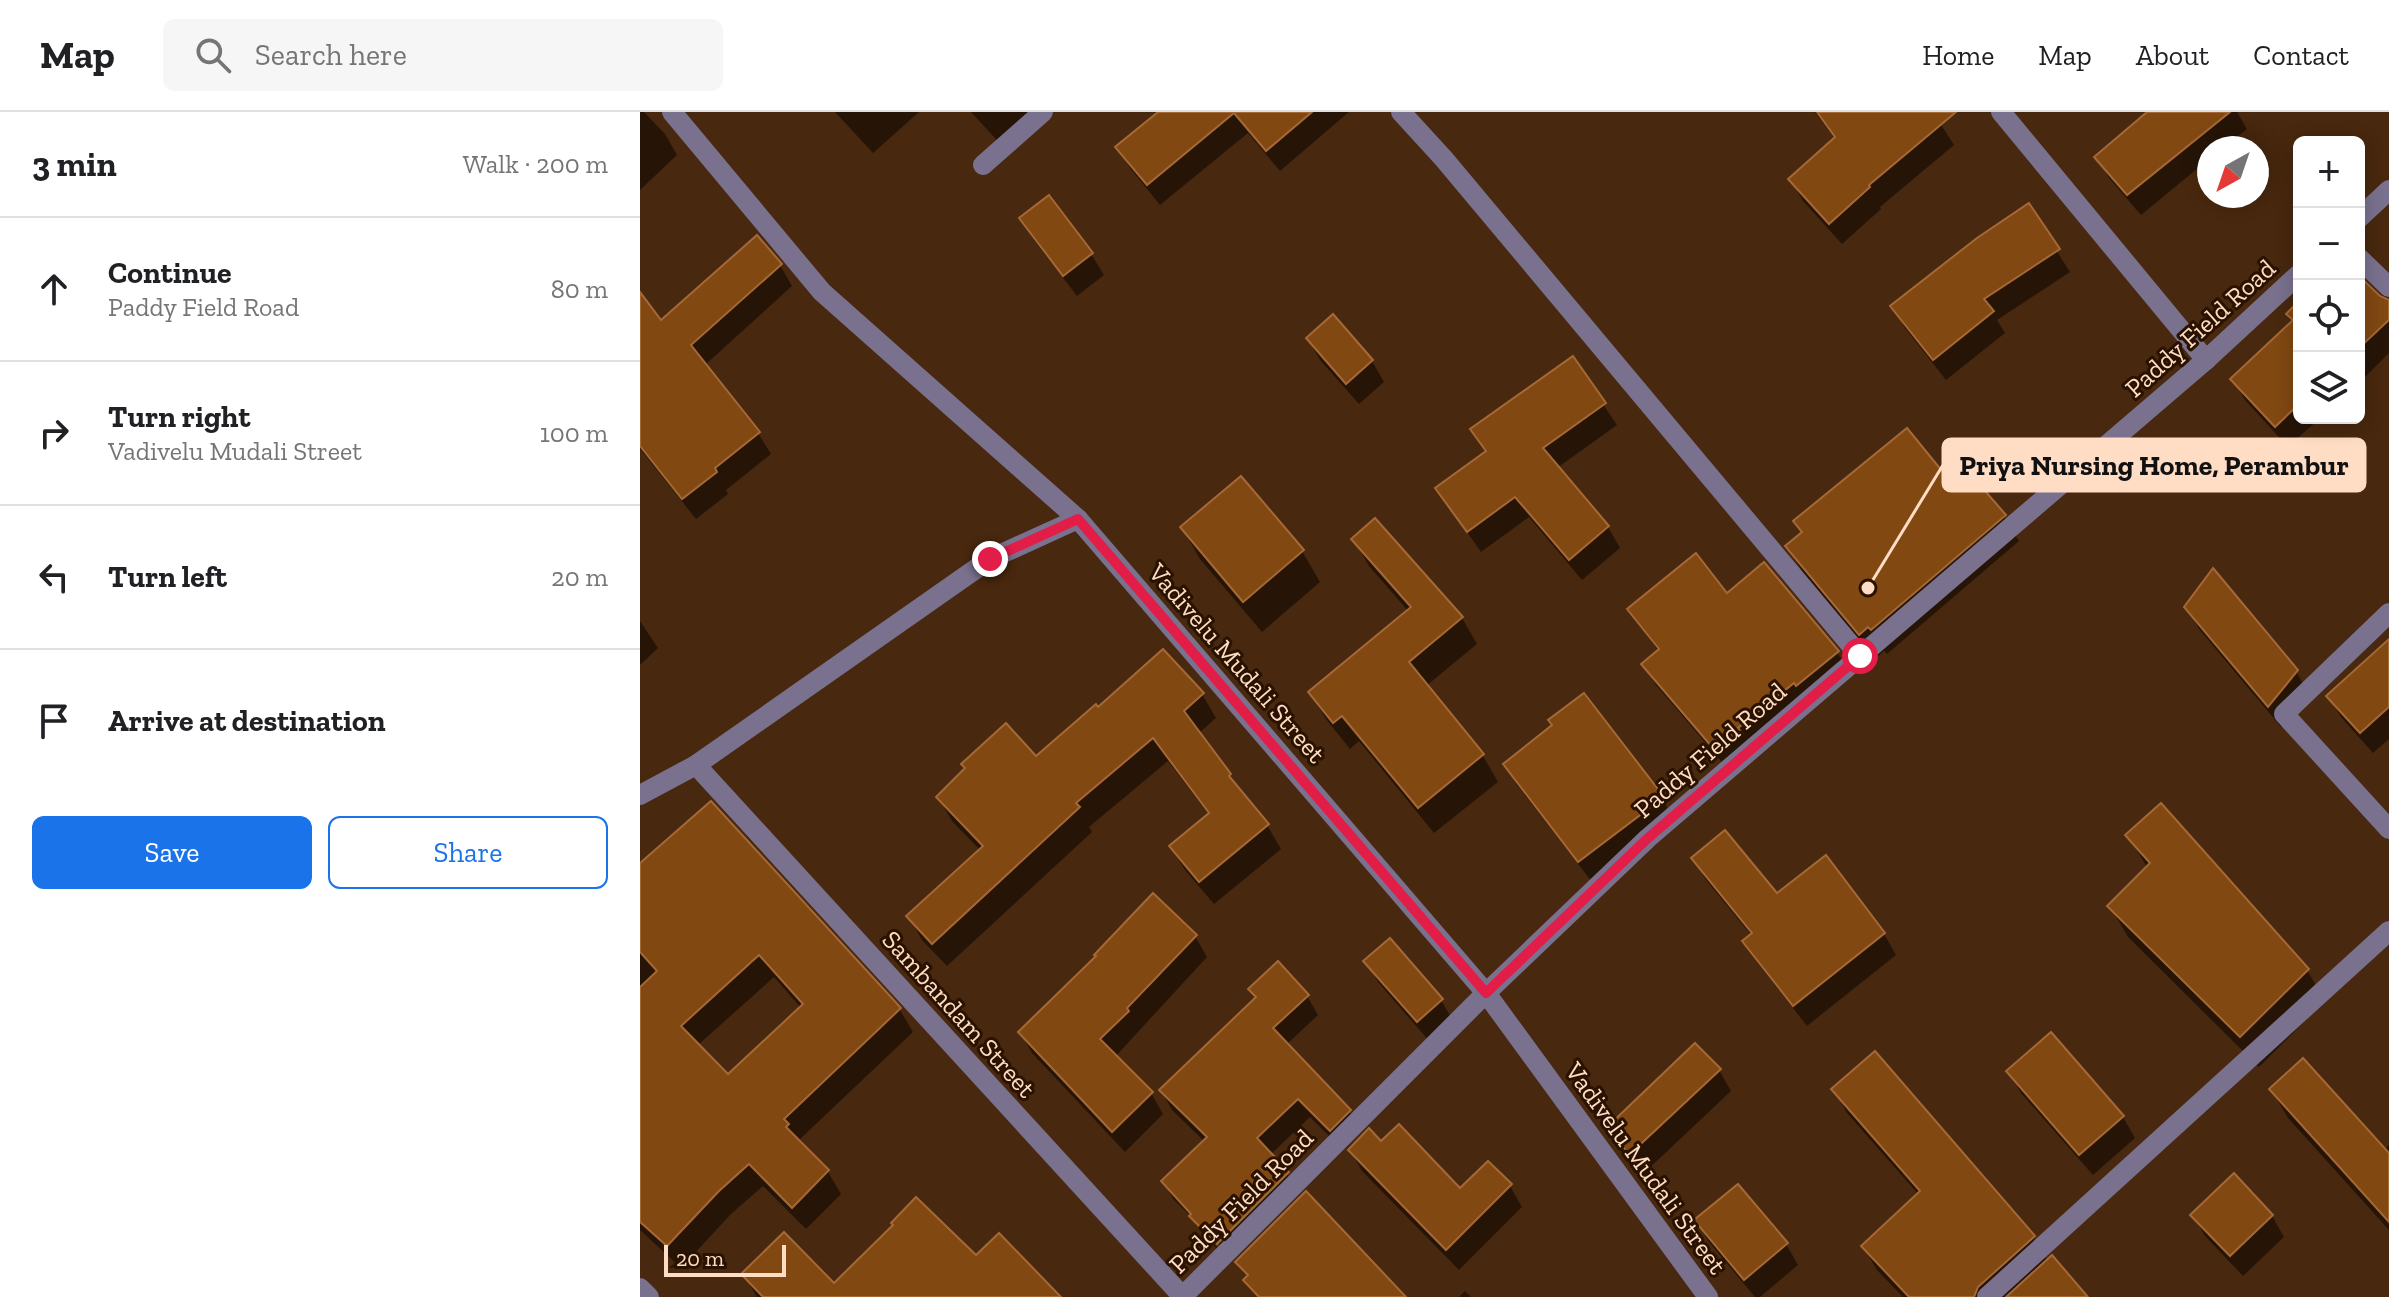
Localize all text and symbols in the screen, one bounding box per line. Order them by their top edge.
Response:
search box [163,19,723,91]
text: Map [40,32,115,78]
icon: search [191,33,235,77]
text: Search here [255,37,407,73]
text: Home [1922,39,1994,72]
text: Map [2038,39,2092,72]
text: About [2136,39,2209,72]
text: Contact [2253,39,2349,72]
north arrow [2197,136,2269,208]
map controls [2293,136,2365,424]
button: + [2293,136,2365,208]
text: 3 min [32,144,117,185]
text: Walk · 200 m [463,148,608,180]
button: − [2293,208,2365,280]
street label: Paddy Field Road [2118,252,2282,404]
text: Continue [108,255,232,291]
icon: ahead [32,267,76,311]
text: 80 m [551,273,608,305]
button: locate [2293,280,2365,352]
text: Paddy Field Road [108,291,299,323]
button: layers [2293,352,2365,424]
text: Turn right [108,399,250,435]
icon: right [32,411,76,455]
text: 100 m [540,417,608,449]
text: Vadivelu Mudali Street [108,435,362,467]
callout: Priya Nursing Home, Perambur [1943,439,2365,491]
text: Priya Nursing Home, Perambur [1959,449,2349,482]
route end [972,541,1008,577]
icon: left [32,555,76,599]
street label: Vadivelu Mudali Street [1141,556,1333,770]
text: Turn left [108,559,227,595]
text: 20 m [551,561,608,593]
route start [1842,638,1878,674]
street label: Paddy Field Road [1627,675,1793,825]
icon: arrive [32,699,76,743]
text: Arrive at destination [108,703,385,739]
button: Save [32,816,312,889]
button: Share [328,816,608,889]
street label: Sambandam Street [876,924,1043,1104]
street label: Vadivelu Mudali Street [1558,1055,1734,1280]
street label: Paddy Field Road [1162,1122,1320,1280]
scale bar [664,1241,786,1277]
text: 20 m [676,1245,724,1272]

